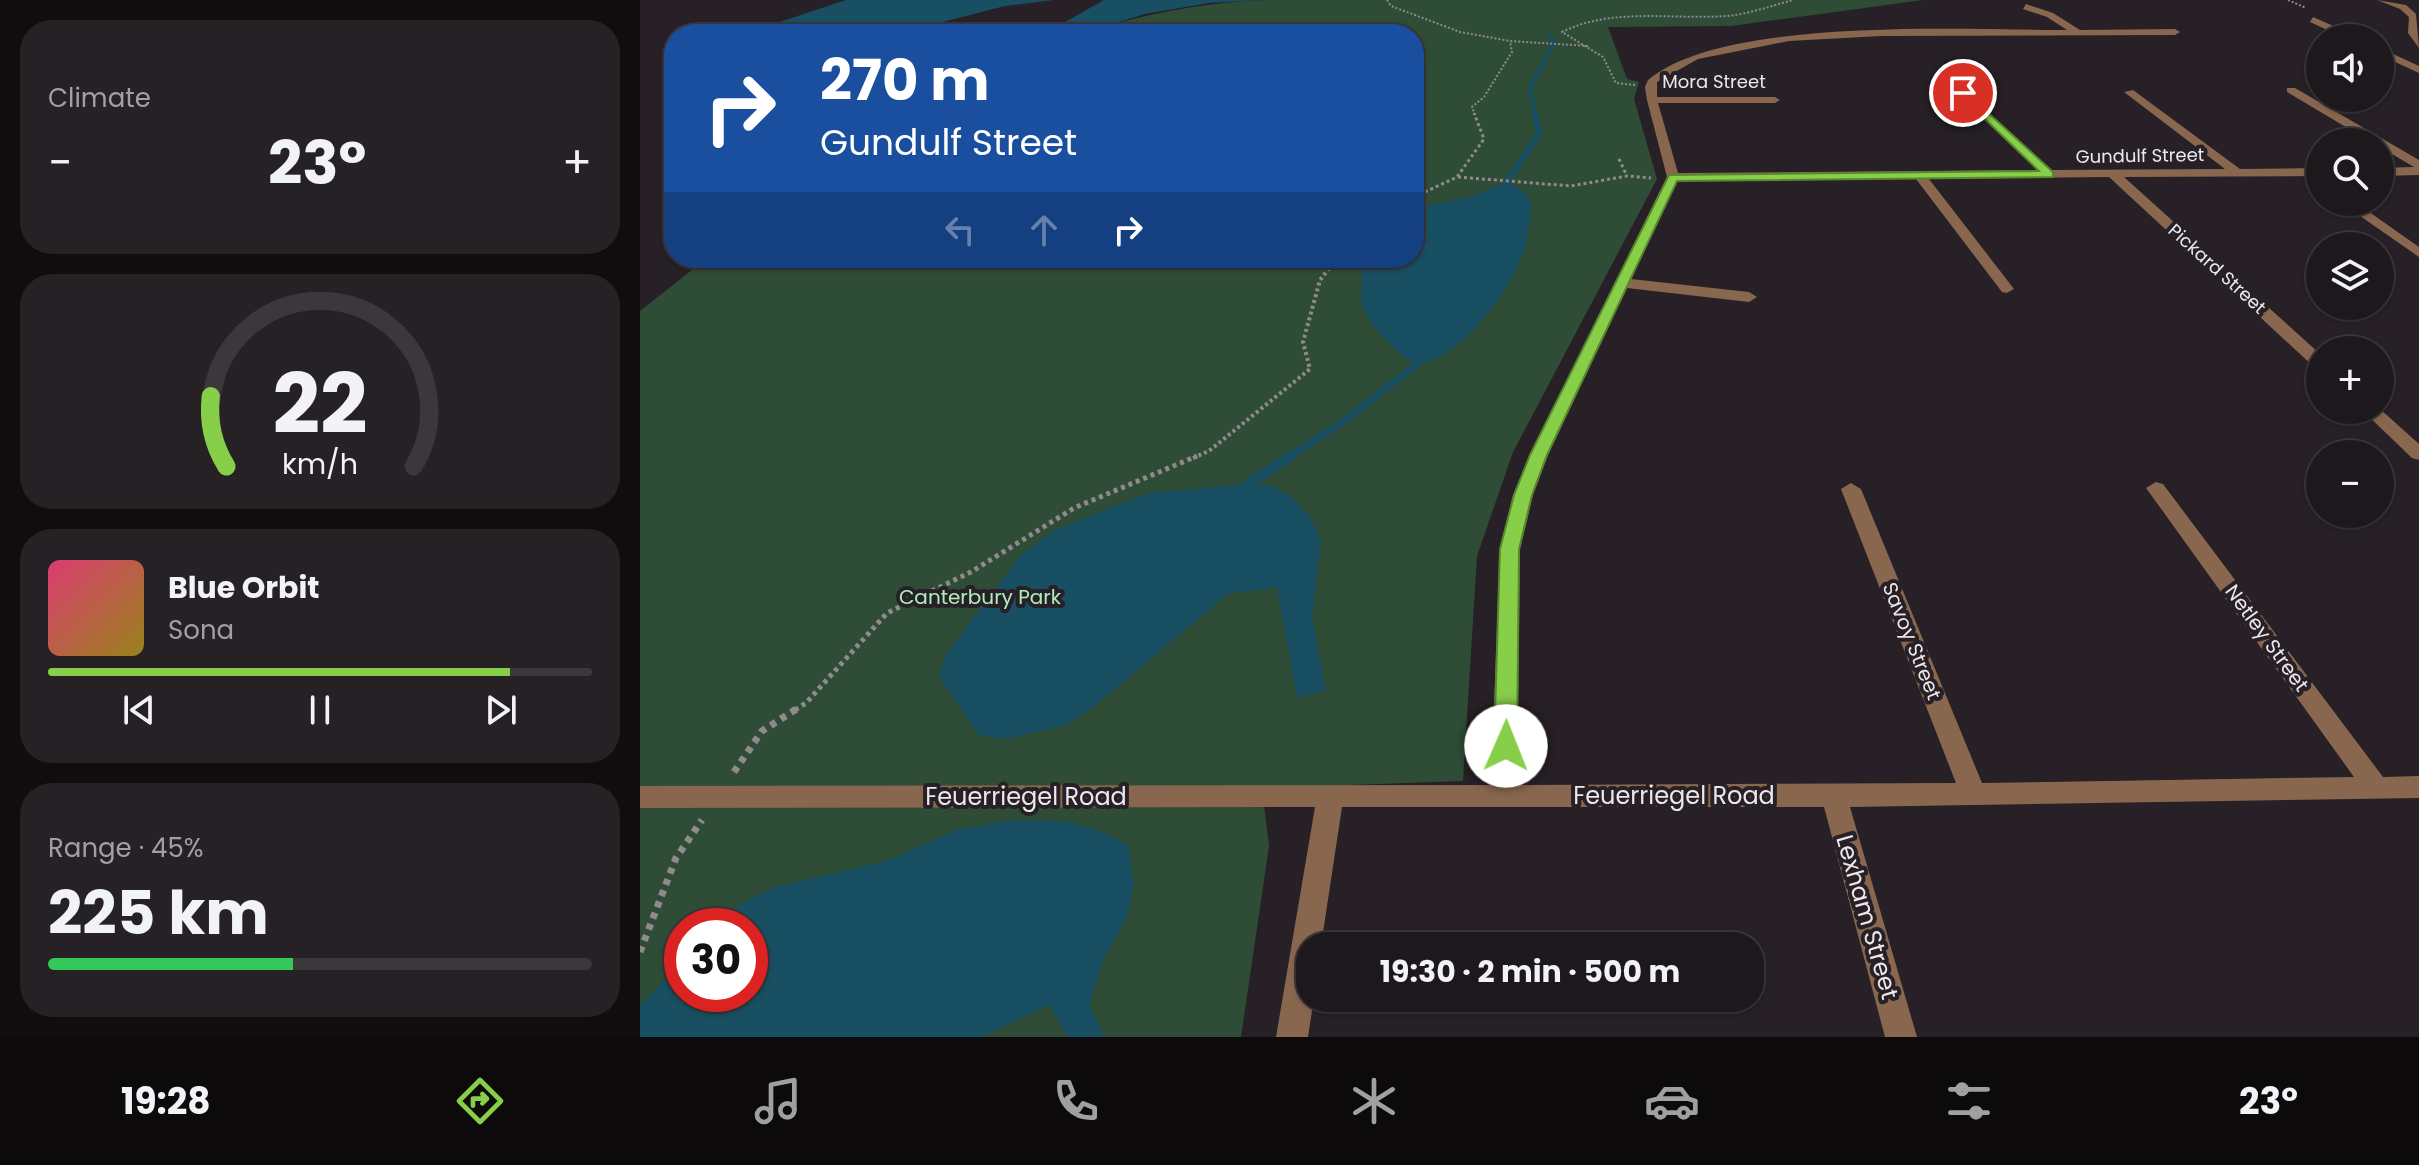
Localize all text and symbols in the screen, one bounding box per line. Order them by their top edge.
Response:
map controls [2306,24,2394,528]
button: sound [2306,24,2394,112]
text: 270 m [820,41,990,120]
icon: right [688,56,792,160]
pin [1929,59,1997,127]
street label: Mora Street [1662,69,1766,94]
icon: arrive [1941,71,1985,115]
text: Climate [48,80,151,116]
text: Gundulf Street [820,117,1077,168]
text: 23° [268,121,366,205]
button: search [2306,128,2394,216]
text: − [48,132,72,193]
text: + [562,132,592,193]
street label: Gundulf Street [2075,142,2204,169]
icon: left [938,208,982,252]
icon: ahead [1022,208,1066,252]
icon: right [1106,208,1150,252]
street label: Pickard Street [2163,218,2272,319]
button: layers [2306,232,2394,320]
button: + [2306,336,2394,424]
text: 22 [272,346,368,462]
button: − [2306,440,2394,528]
text: km/h [282,445,358,485]
text: Blue Orbit [168,566,320,609]
street label: Savoy Street [1876,578,1948,704]
street label: Netley Street [2219,579,2315,697]
park label: Canterbury Park [899,583,1062,611]
text: Sona [168,612,234,648]
icon: previous [117,688,161,732]
icon: pause [298,688,342,732]
icon: next [479,688,523,732]
position arrow [1464,704,1548,788]
street label: Feuerriegel Road [1573,779,1775,812]
street label: Feuerriegel Road [925,780,1127,813]
text: Range · 45% [48,830,204,866]
street label: Lexham Street [1828,831,1907,1003]
text: 225 km [48,871,269,955]
speed limit sign: 30 [664,908,768,1012]
text: 19:30 · 2 min · 500 m [1380,950,1680,993]
icon: directions [452,1073,508,1129]
icon: music [750,1073,806,1129]
icon: phone [1048,1073,1104,1129]
icon: climate [1346,1073,1402,1129]
icon: car [1644,1073,1700,1129]
icon: filters [1941,1073,1997,1129]
text: 19:28 [121,1076,211,1127]
text: 23° [2239,1076,2298,1127]

